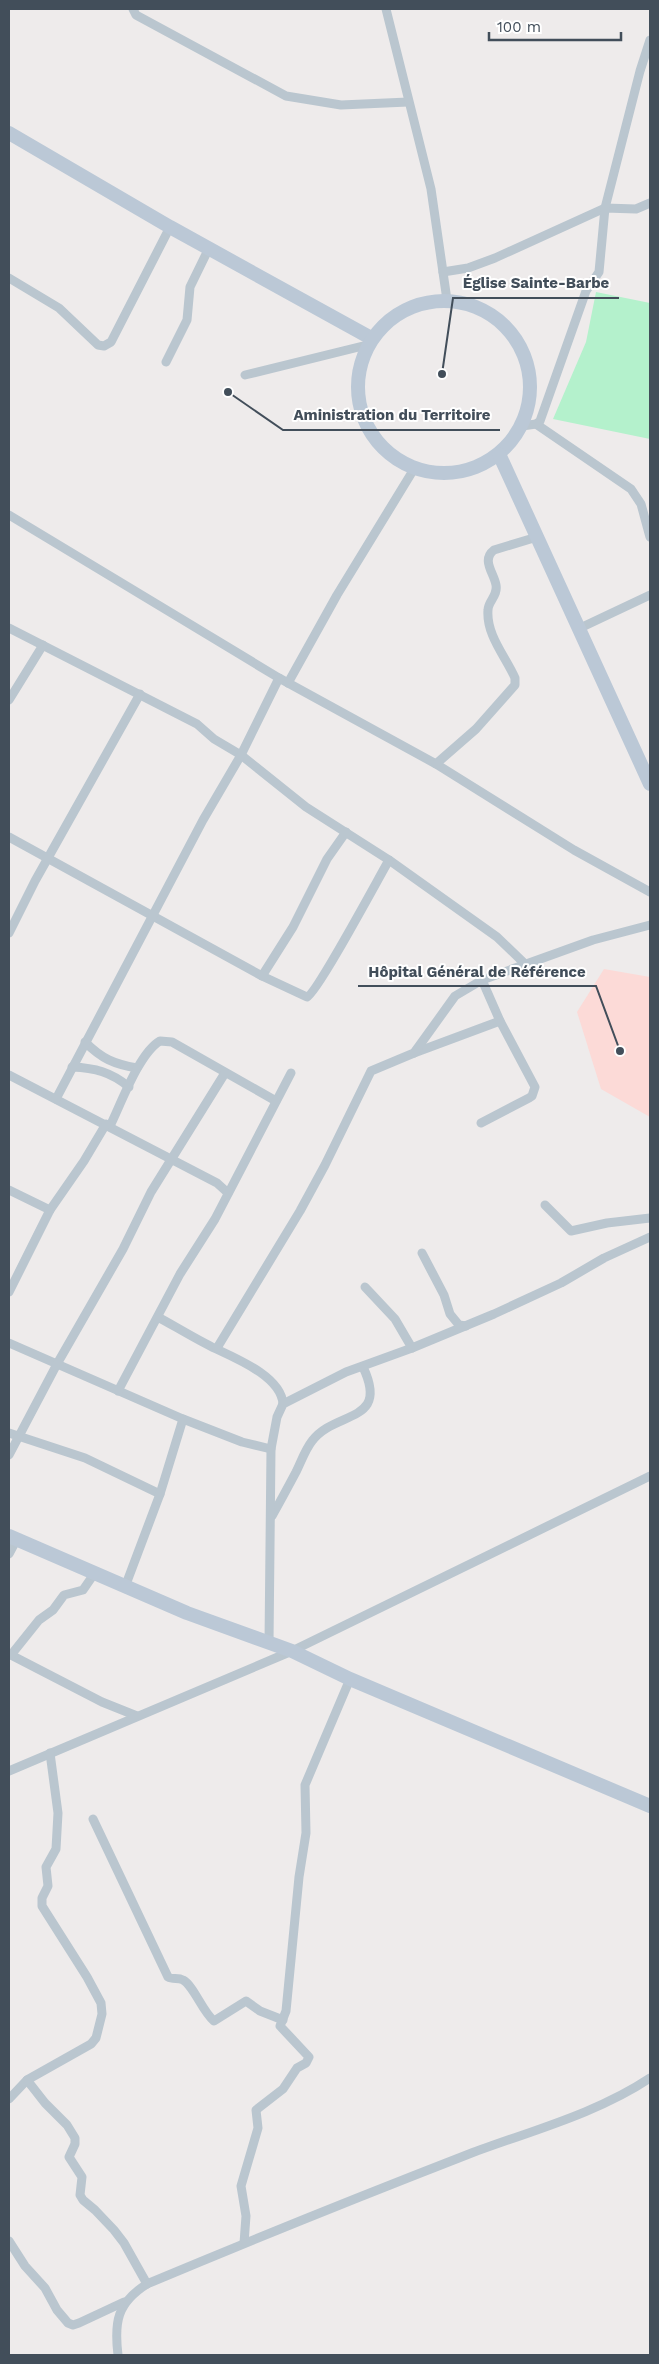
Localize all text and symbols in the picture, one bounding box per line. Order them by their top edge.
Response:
scale bar [489,10,622,42]
text: 100 m [497,18,541,36]
callout: Église Sainte-Barbe [453,268,619,298]
text: Église Sainte-Barbe [463,274,610,292]
callout: Aministration du Territoire [283,400,500,430]
text: Aministration du Territoire [293,406,491,424]
callout: Hôpital Général de Référence [358,956,596,986]
text: Hôpital Général de Référence [368,963,586,981]

